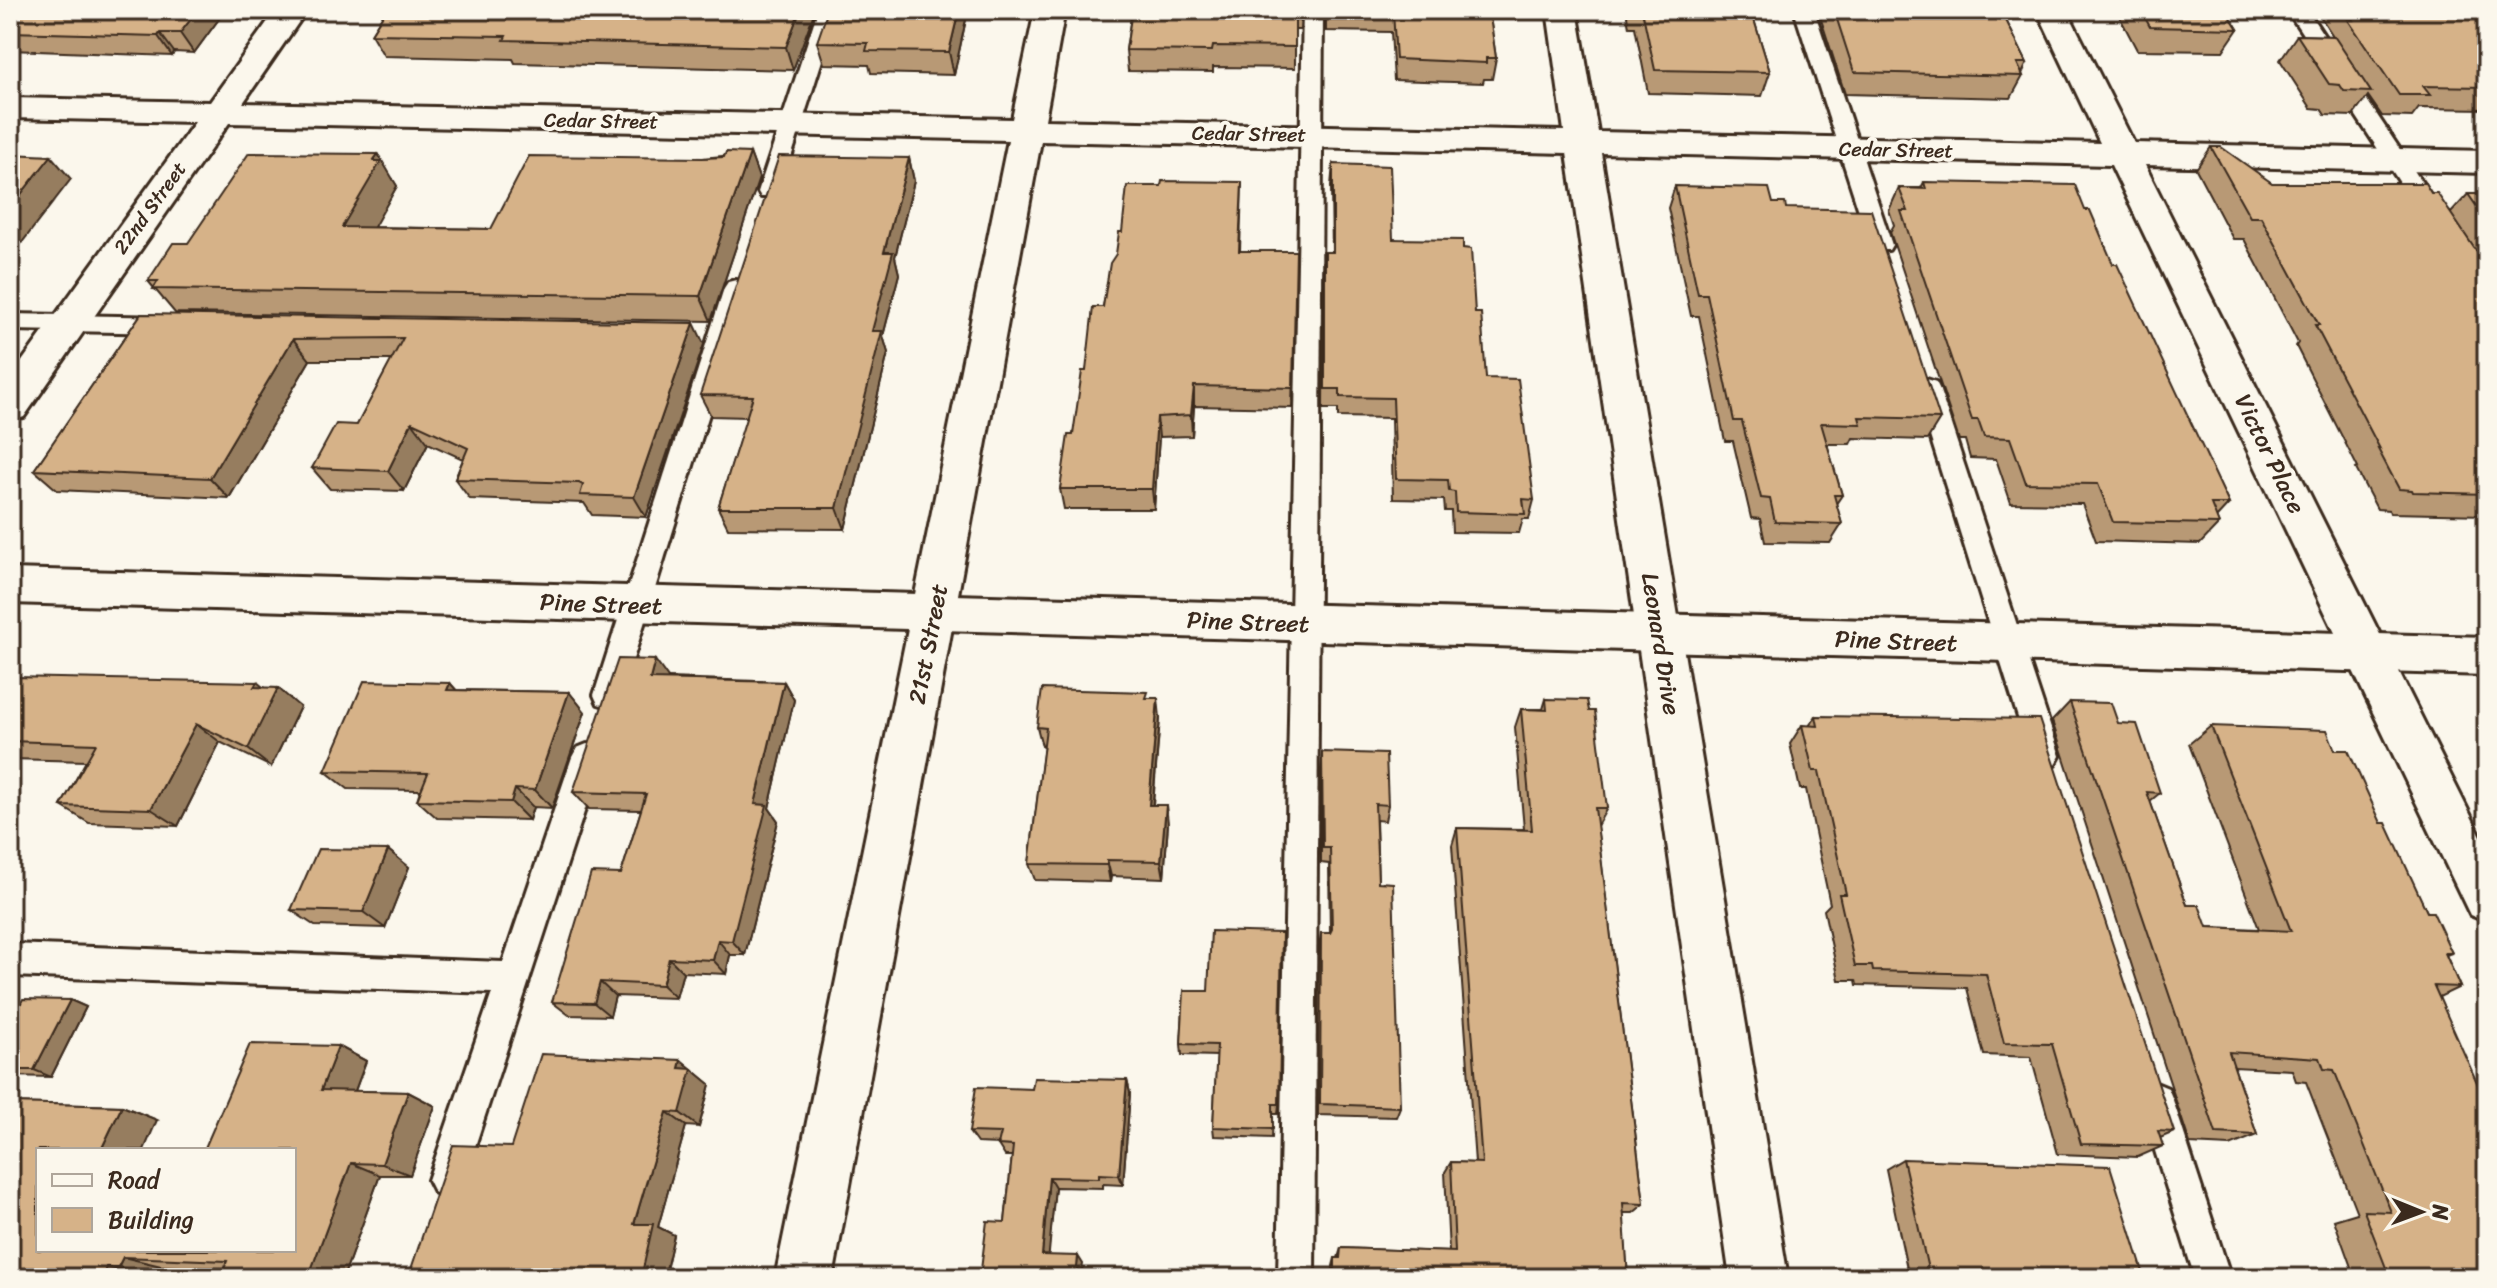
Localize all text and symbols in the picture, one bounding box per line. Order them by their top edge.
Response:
street label: Cedar Street [544,103,659,139]
street label: Cedar Street [1192,116,1307,152]
street label: Cedar Street [1839,132,1954,168]
street label: 22nd Street [104,154,196,262]
street label: Victor Place [2223,387,2317,521]
street label: Leonard Drive [1629,570,1693,718]
street label: 21st Street [896,580,960,708]
street label: Pine Street [539,581,663,627]
street label: Pine Street [1186,599,1310,645]
street label: Pine Street [1834,618,1958,664]
legend [36,1148,296,1252]
text: Road [108,1159,162,1201]
north arrow [2381,1172,2461,1252]
text: Building [108,1199,194,1241]
text: N [2421,1203,2460,1221]

